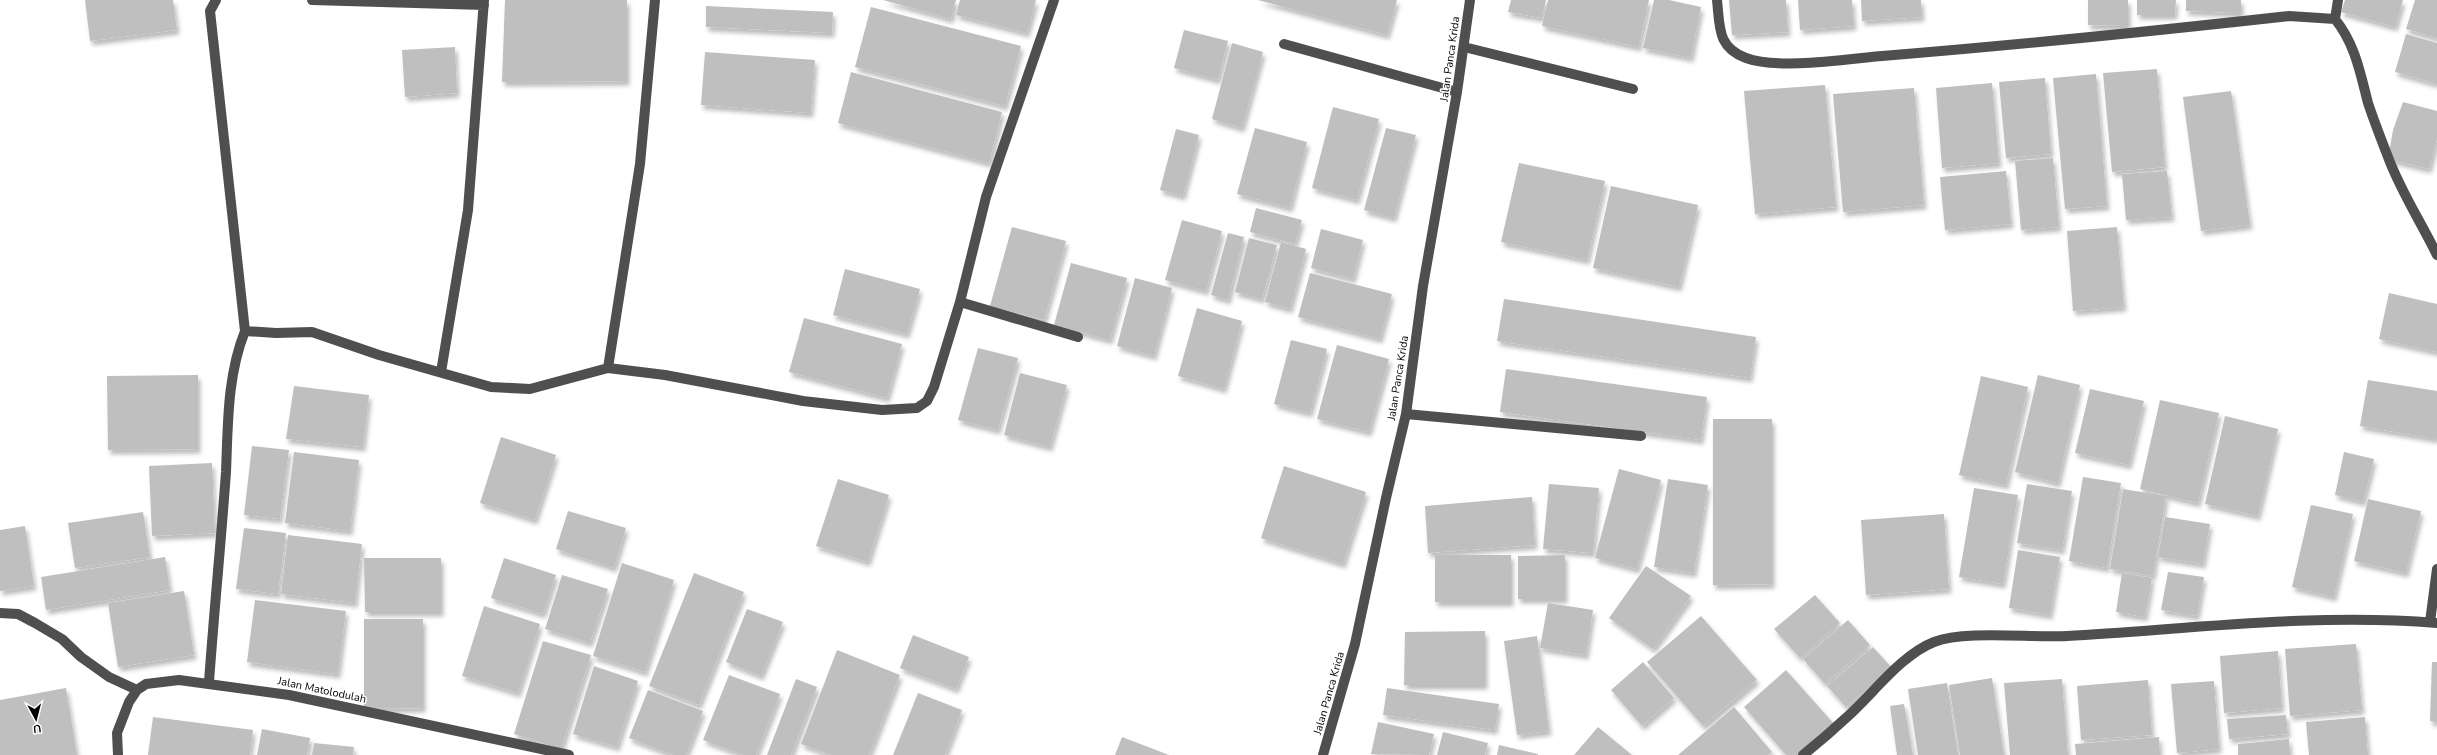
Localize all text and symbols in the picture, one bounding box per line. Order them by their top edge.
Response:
street label: Jalan Panca Krida [1436,15,1463,103]
street label: Jalan Panca Krida [1384,334,1412,422]
street label: Jalan Panca Krida [1310,650,1348,737]
street label: Jalan Matolodulah [275,673,368,707]
north arrow [16,699,56,739]
text: U [32,720,42,736]

